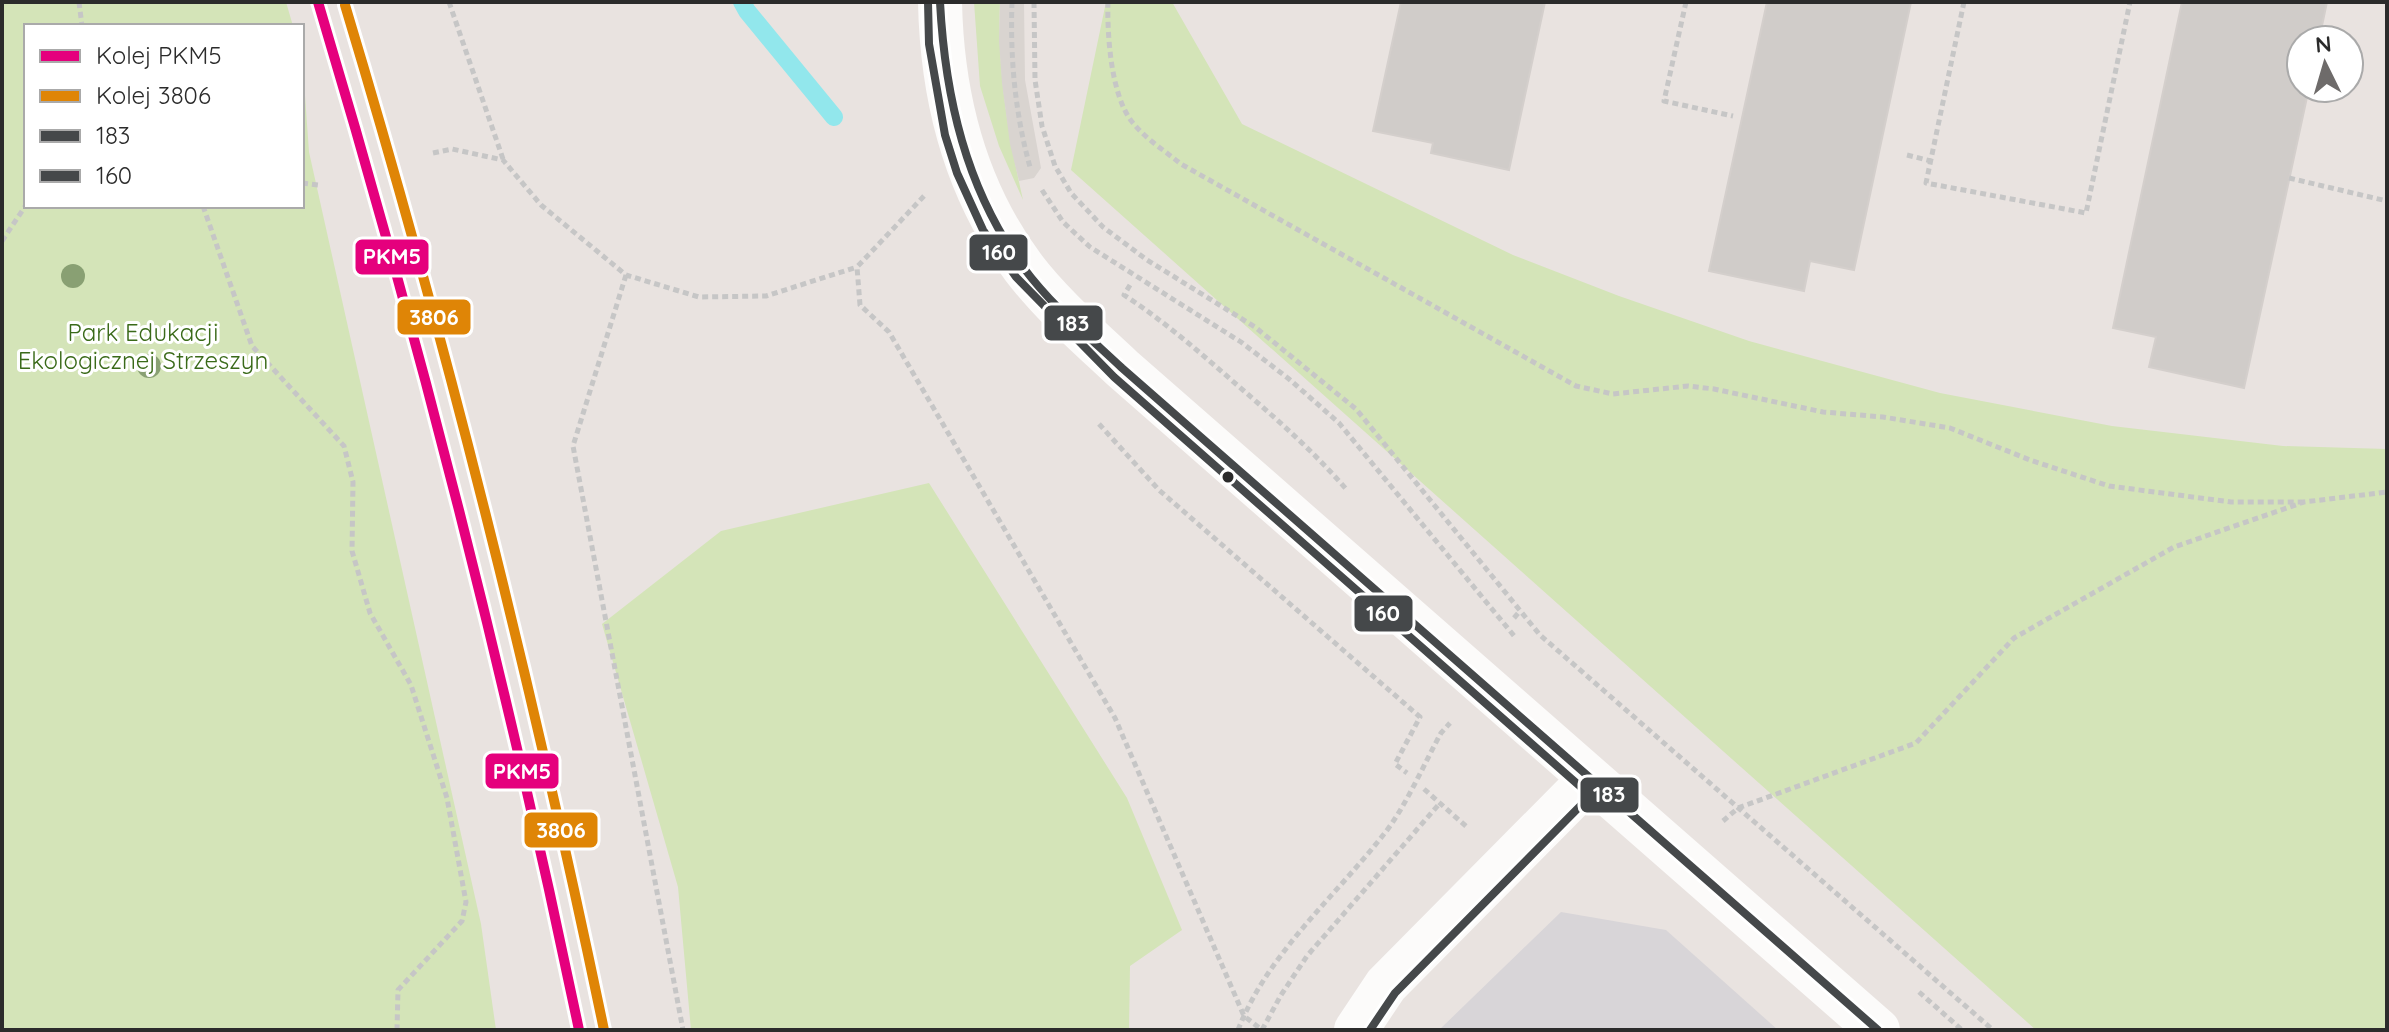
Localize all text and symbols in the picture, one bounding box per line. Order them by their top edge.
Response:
legend [24,24,304,208]
north arrow [2285,24,2365,104]
text: N [2314,29,2333,59]
text: Kolej PKM5 [96,40,222,70]
text: Kolej 3806 [96,80,211,110]
text: 183 [96,120,130,150]
text: 160 [96,160,132,190]
line badge: 160 [968,233,1029,272]
line badge: PKM5 [354,238,430,276]
text: 160 [982,238,1016,266]
text: PKM5 [363,242,421,270]
line badge: 3806 [396,298,472,336]
text: 3806 [409,303,459,331]
line badge: 183 [1043,304,1104,342]
text: 183 [1057,309,1089,337]
park label: Park Edukacji Ekologicznej Strzeszyn [18,317,268,375]
unlabelled marker [1220,469,1236,485]
line badge: 160 [1353,594,1414,633]
text: 160 [1366,599,1400,627]
line badge: PKM5 [484,752,560,790]
text: PKM5 [493,757,551,785]
line badge: 183 [1579,776,1640,814]
text: 183 [1593,780,1625,808]
line badge: 3806 [523,811,599,849]
text: 3806 [536,816,586,844]

